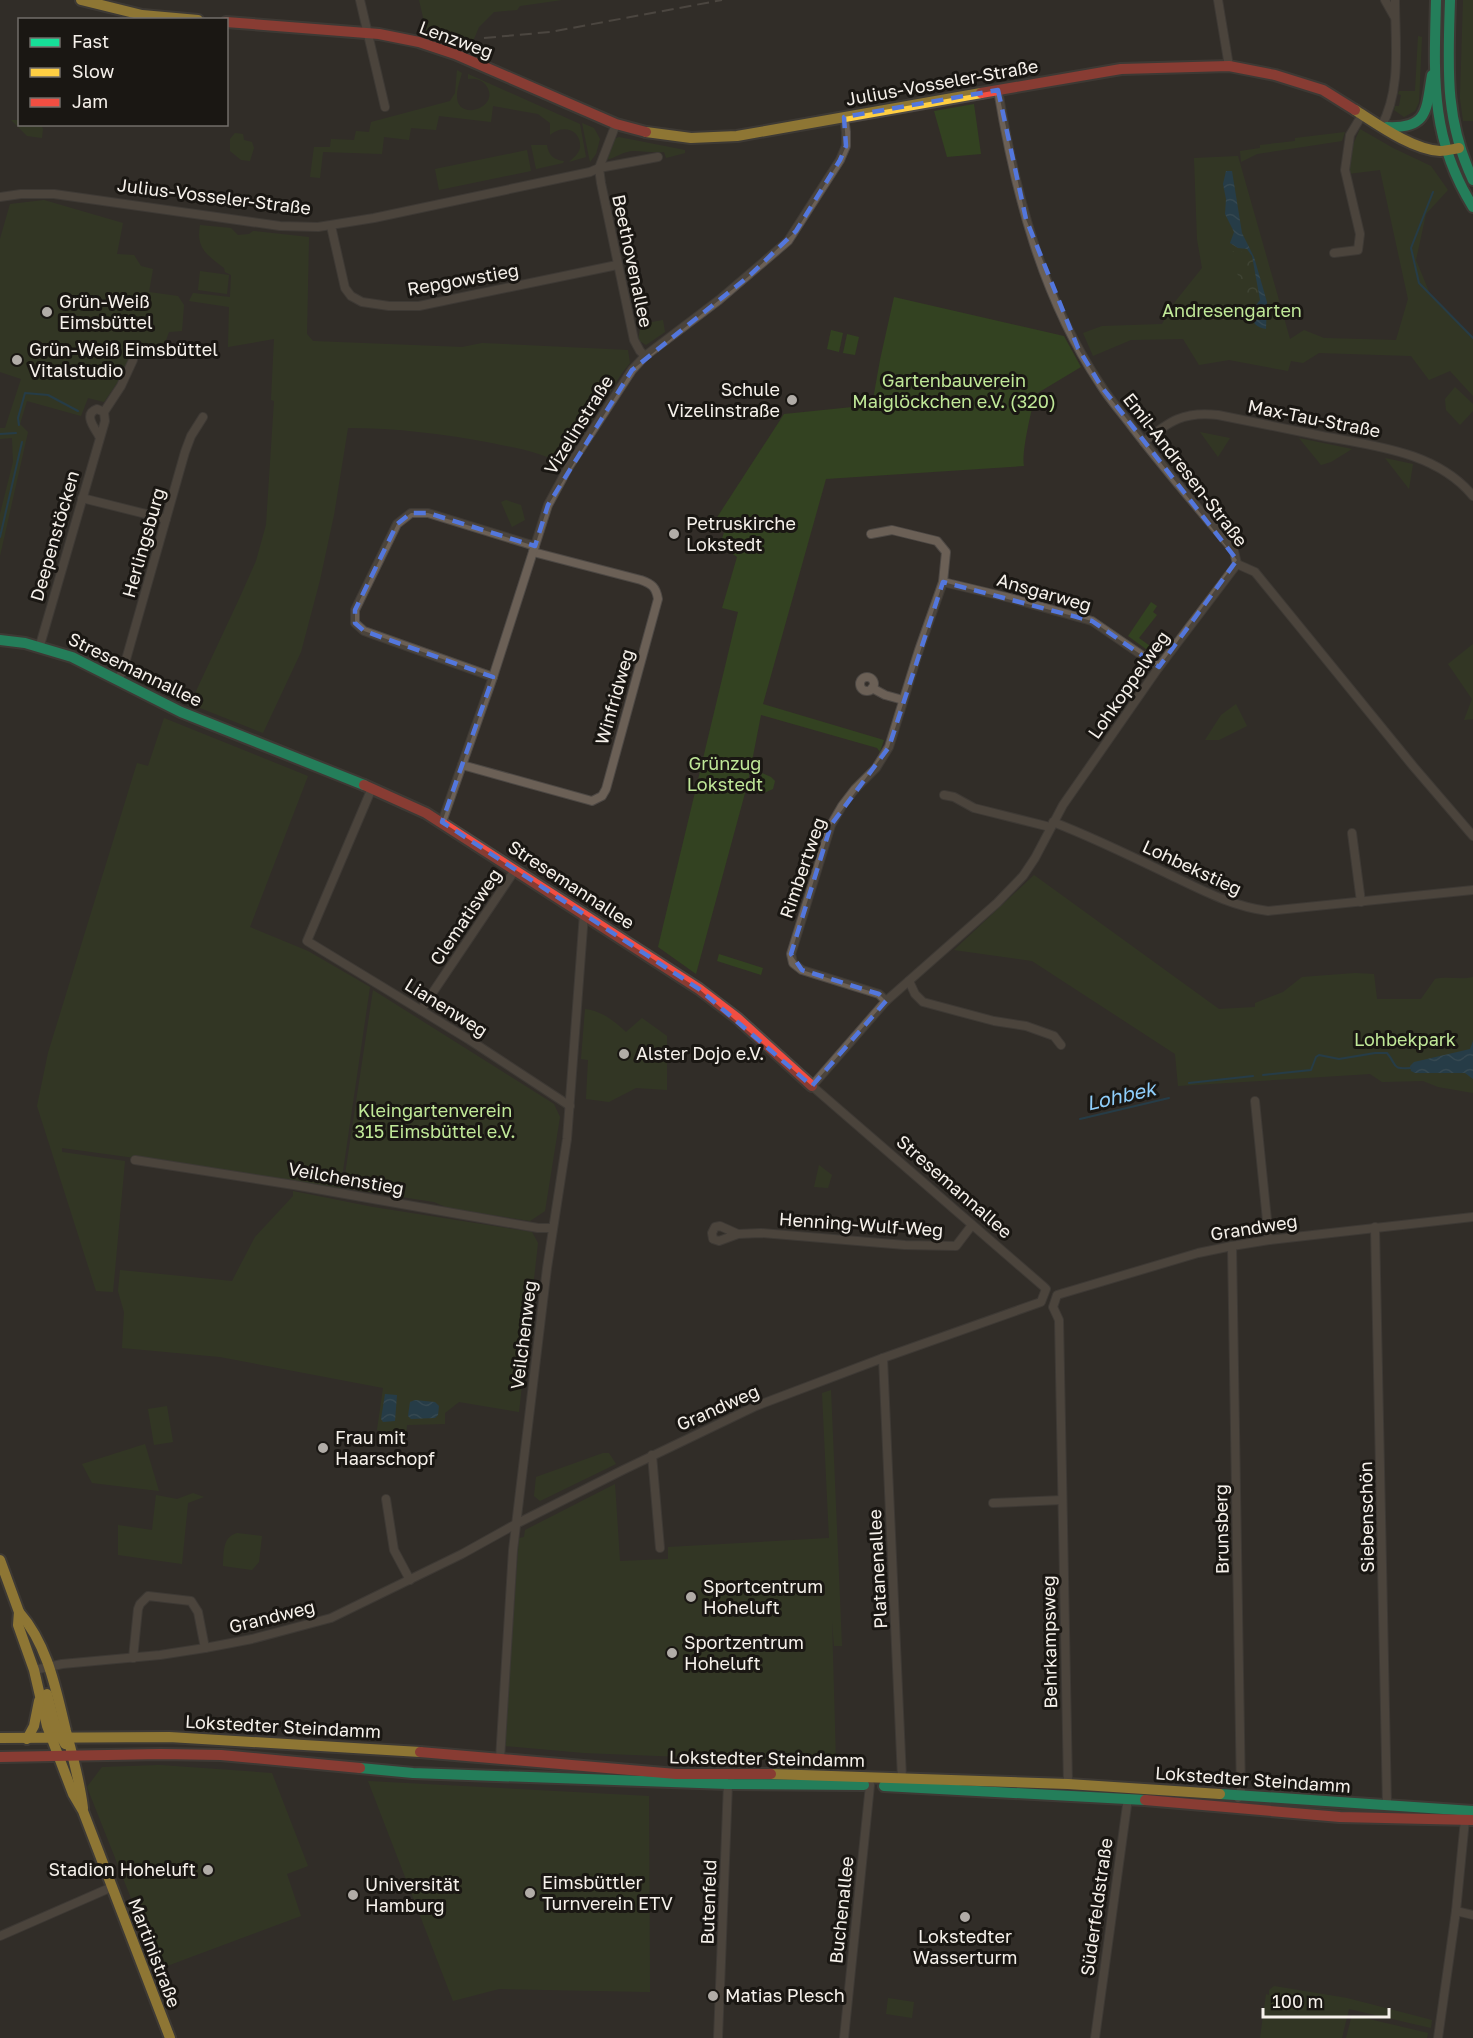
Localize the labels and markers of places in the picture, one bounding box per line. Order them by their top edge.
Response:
place label: Grün-Weiß Eimsbüttel [59,290,153,333]
marker: Grün-Weiß Eimsbüttel [40,305,54,319]
place label: Grün-Weiß Eimsbüttel Vitalstudio [29,338,218,381]
marker: Grün-Weiß Eimsbüttel Vitalstudio [10,353,24,367]
place label: Schule Vizelinstraße [667,378,780,421]
marker: Schule Vizelinstraße [785,393,799,407]
place label: Petruskirche Lokstedt [686,512,796,555]
marker: Petruskirche Lokstedt [667,527,681,541]
place label: Alster Dojo e.V. [636,1042,764,1064]
marker: Alster Dojo e.V. [617,1047,631,1061]
place label: Frau mit Haarschopf [335,1426,435,1469]
marker: Frau mit Haarschopf [316,1441,330,1455]
place label: Sportcentrum Hoheluft [703,1575,823,1618]
marker: Sportcentrum Hoheluft [684,1590,698,1604]
place label: Sportzentrum Hoheluft [684,1631,804,1674]
marker: Sportzentrum Hoheluft [665,1646,679,1660]
place label: Stadion Hoheluft [49,1858,196,1880]
marker: Stadion Hoheluft [201,1863,215,1877]
place label: Eimsbüttler Turnverein ETV [542,1871,673,1914]
place label: Universität Hamburg [365,1873,460,1916]
marker: Eimsbüttler Turnverein ETV [523,1886,537,1900]
marker: Universität Hamburg [346,1888,360,1902]
marker: Lokstedter Wasserturm [958,1910,972,1924]
place label: Lokstedter Wasserturm [913,1925,1017,1968]
place label: Matias Plesch [725,1984,845,2006]
marker: Matias Plesch [706,1989,720,2003]

